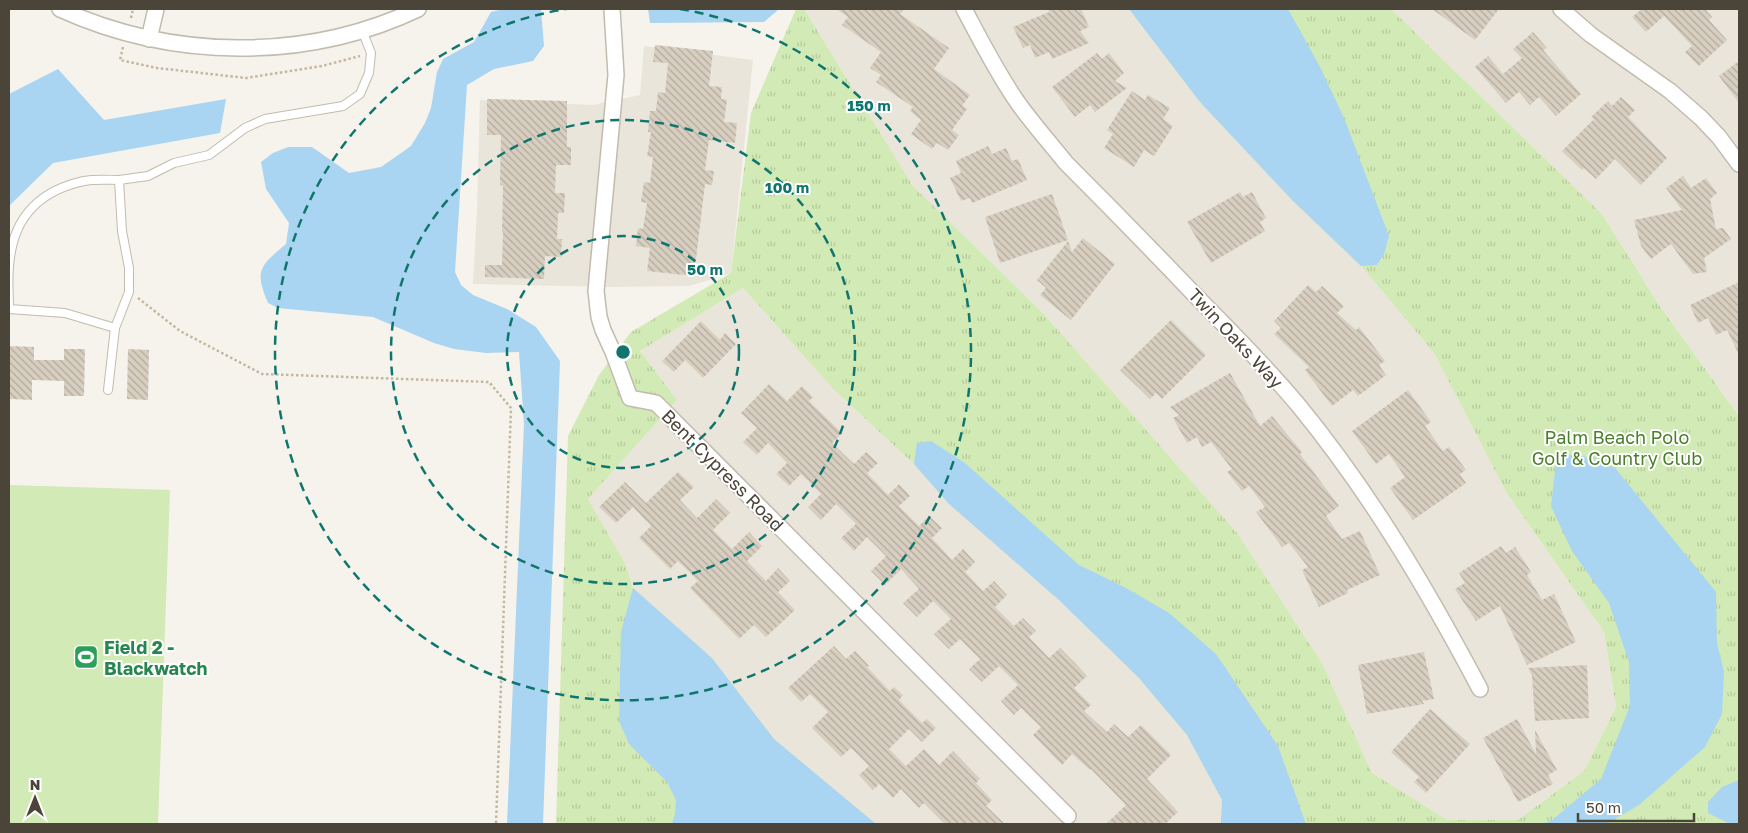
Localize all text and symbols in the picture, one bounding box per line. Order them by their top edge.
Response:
text: 150 m [847,96,891,114]
text: 100 m [765,178,809,196]
text: 50 m [687,260,723,278]
street label: Twin Oaks Way [1184,283,1288,393]
centre of rings [614,343,632,361]
street label: Bent Cypress Road [657,404,789,536]
park label: Palm Beach Polo Golf & Country Club [1532,426,1702,469]
place label: Field 2 - Blackwatch [104,636,208,679]
sports icon: Field 2 - Blackwatch [73,644,99,670]
north arrow [10,773,60,823]
text: N [30,776,40,793]
scale bar [1578,790,1694,822]
text: 50 m [1586,798,1621,816]

